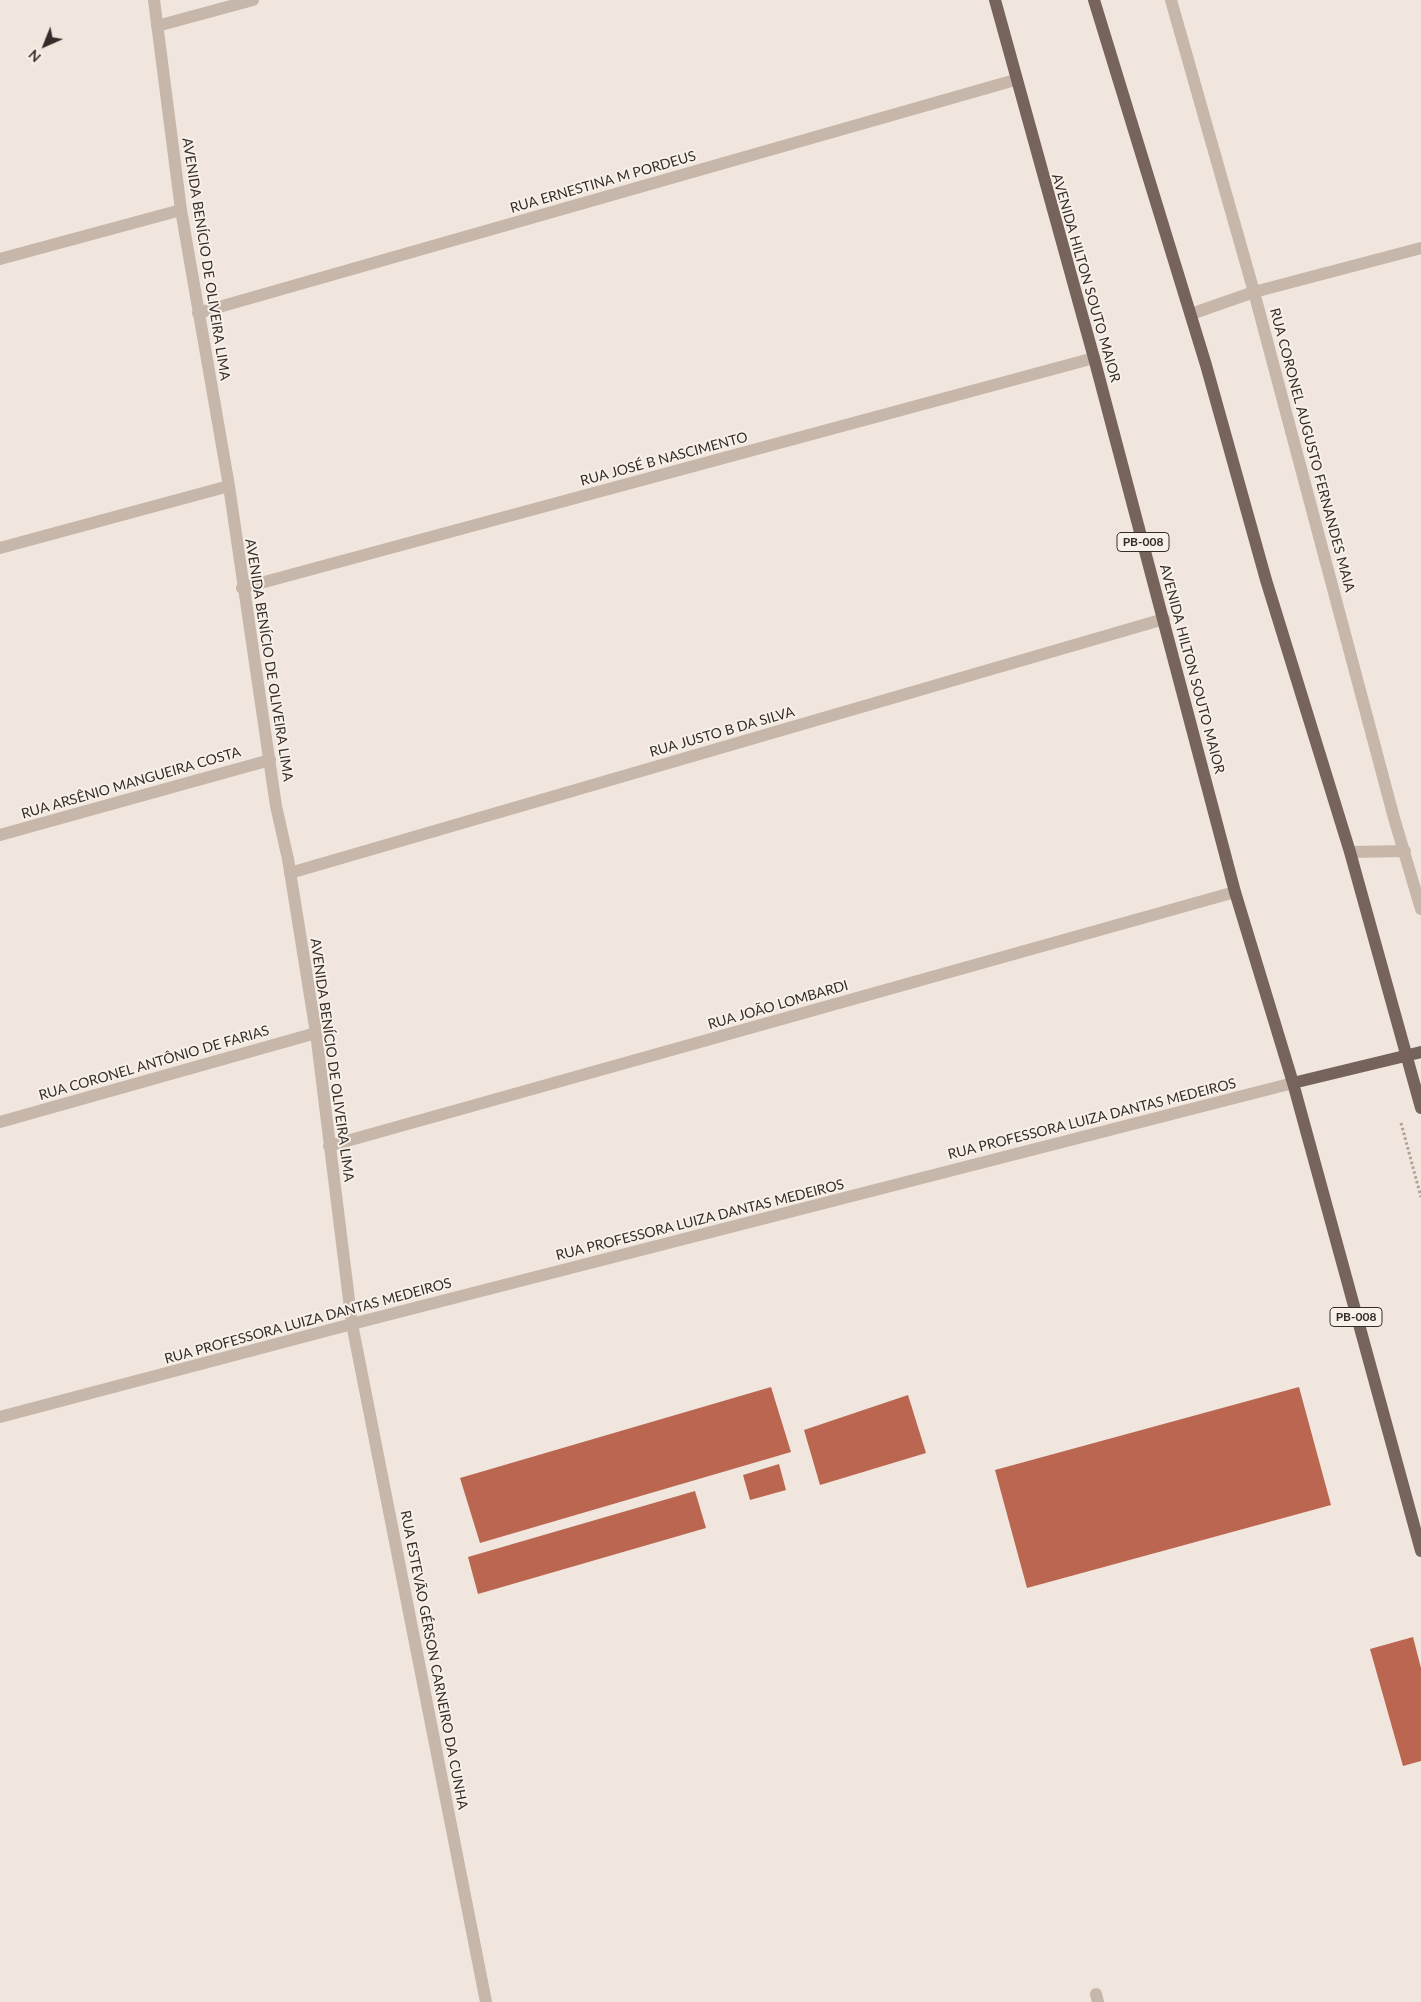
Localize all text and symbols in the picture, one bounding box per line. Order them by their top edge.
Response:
north arrow [20,20,70,70]
text: N [24,46,44,66]
street label: AVENIDA BENÍCIO DE OLIVEIRA LIMA [178,136,234,382]
street label: RUA ERNESTINA M PORDEUS [508,147,698,217]
street label: AVENIDA HILTON SOUTO MAIOR [1048,172,1124,384]
street label: RUA CORONEL AUGUSTO FERNANDES MAIA [1266,306,1358,594]
street label: RUA JOSÉ B NASCIMENTO [578,429,750,489]
road number: PB-008 [1117,532,1169,552]
street label: AVENIDA BENÍCIO DE OLIVEIRA LIMA [241,537,297,783]
street label: AVENIDA HILTON SOUTO MAIOR [1156,562,1228,776]
street label: RUA JUSTO B DA SILVA [648,703,796,761]
street label: RUA ARSÊNIO MANGUEIRA COSTA [19,744,243,822]
street label: AVENIDA BENÍCIO DE OLIVEIRA LIMA [307,937,357,1183]
street label: RUA JOÃO LOMBARDI [706,977,850,1033]
street label: RUA CORONEL ANTÔNIO DE FARIAS [37,1022,271,1104]
street label: RUA PROFESSORA LUIZA DANTAS MEDEIROS [946,1075,1238,1163]
street label: RUA PROFESSORA LUIZA DANTAS MEDEIROS [554,1176,846,1264]
street label: RUA PROFESSORA LUIZA DANTAS MEDEIROS [163,1275,453,1367]
road number: PB-008 [1330,1308,1382,1326]
street label: RUA ESTEVÃO GÉRSON CARNEIRO DA CUNHA [397,1509,471,1811]

